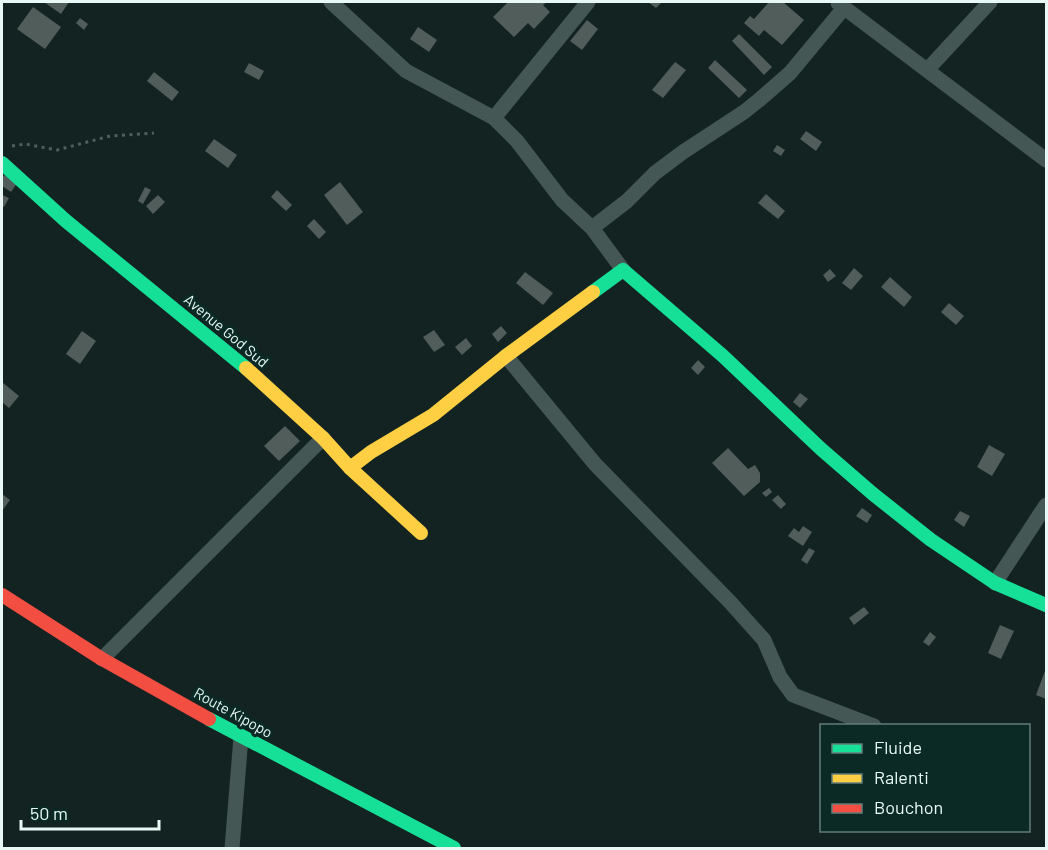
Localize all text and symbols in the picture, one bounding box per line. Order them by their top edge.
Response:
street label: Avenue God Sud [181,290,272,371]
street label: Route Kipopo [191,683,276,741]
legend [820,724,1030,832]
text: Fluide [874,736,922,758]
text: Ralenti [874,766,929,788]
scale bar [21,793,159,831]
text: Bouchon [874,796,943,818]
text: 50 m [30,802,68,824]

